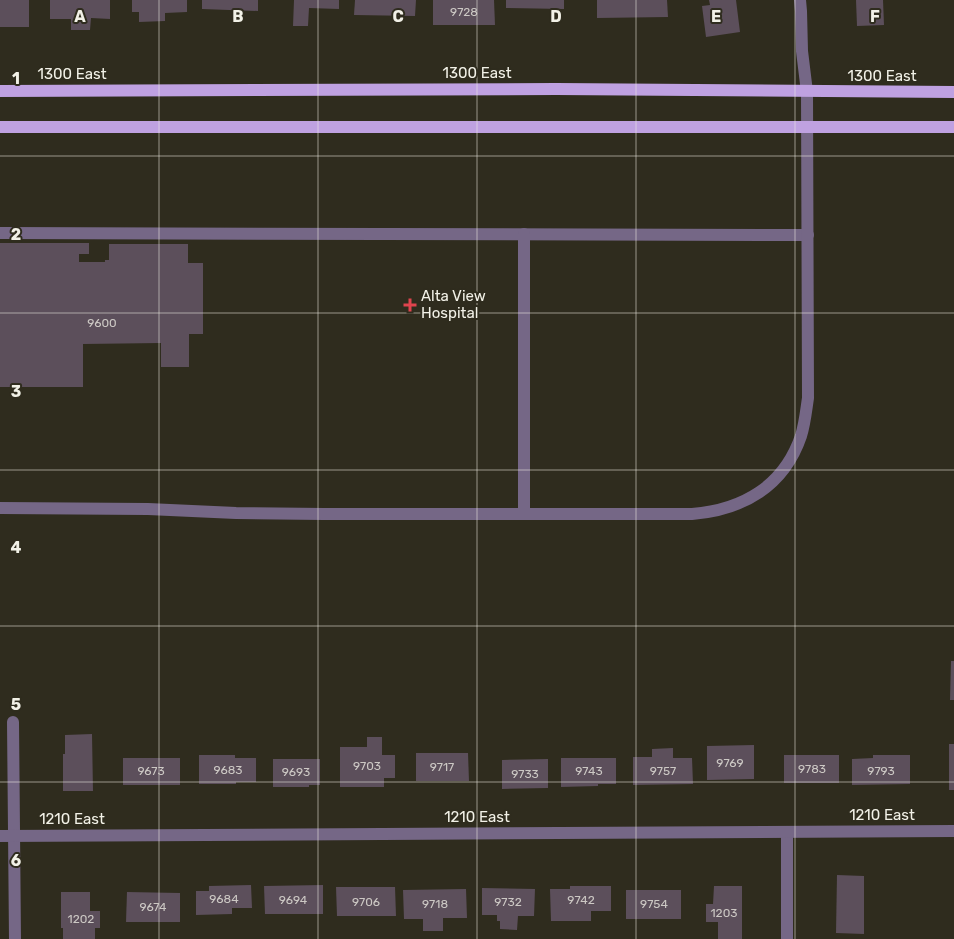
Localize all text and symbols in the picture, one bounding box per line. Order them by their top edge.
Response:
house number: 9728 [450,5,478,19]
text: A [74,7,86,26]
text: B [232,7,244,26]
text: C [392,7,404,26]
text: D [550,7,562,26]
text: E [711,7,721,26]
text: F [870,7,880,26]
street label: 1300 East [442,64,512,82]
street label: 1300 East [37,65,107,83]
street label: 1300 East [847,67,917,85]
text: 1 [12,69,20,88]
text: 2 [11,225,21,244]
place label: Alta View Hospital [421,287,486,322]
marker: Alta View Hospital [403,298,417,312]
house number: 9600 [87,316,117,330]
text: 3 [11,382,21,401]
text: 4 [11,538,22,557]
text: 5 [11,695,21,714]
house number: 9769 [716,756,744,770]
house number: 9703 [353,759,381,773]
house number: 9717 [430,760,454,774]
house number: 9783 [798,762,826,776]
house number: 9683 [213,763,243,777]
house number: 9673 [137,764,165,778]
house number: 9743 [575,764,603,778]
house number: 9757 [650,764,676,778]
house number: 9793 [867,764,895,778]
house number: 9693 [282,765,310,779]
house number: 9733 [511,767,539,781]
street label: 1210 East [849,806,915,824]
street label: 1210 East [444,808,510,826]
street label: 1210 East [39,810,105,828]
text: 6 [11,851,21,870]
house number: 9684 [209,892,239,906]
house number: 9694 [279,893,308,907]
house number: 9742 [567,893,595,907]
house number: 9706 [352,895,380,909]
house number: 9732 [494,895,522,909]
house number: 9718 [422,897,448,911]
house number: 9754 [640,897,668,911]
house number: 9674 [139,900,167,914]
house number: 1203 [710,906,738,920]
house number: 1202 [68,912,94,926]

